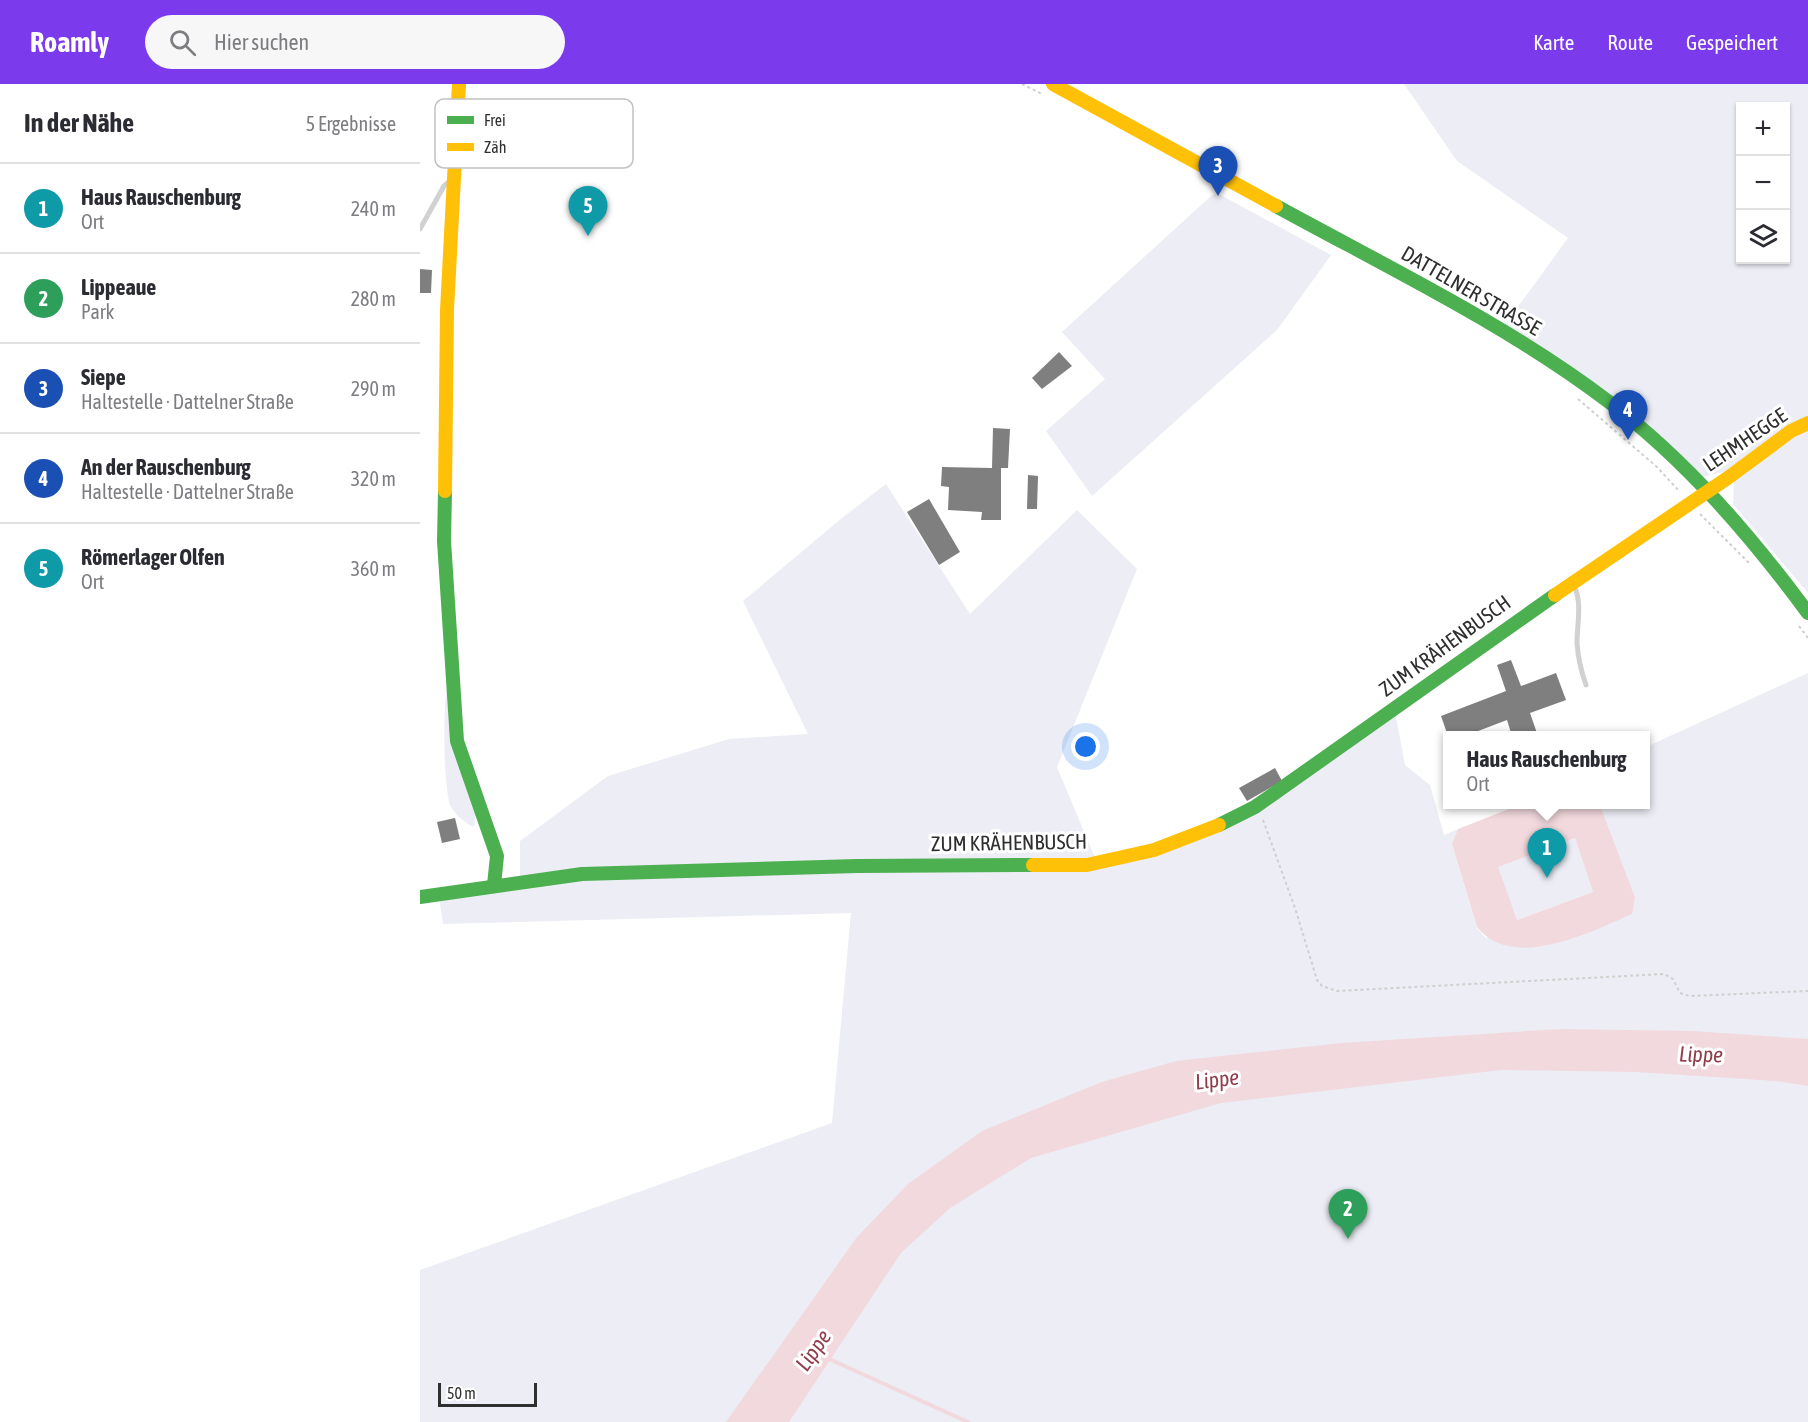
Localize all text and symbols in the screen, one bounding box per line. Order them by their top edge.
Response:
search box [145,15,565,69]
text: Roamly [30,26,109,58]
icon: search [166,26,199,59]
text: Hier suchen [214,29,309,55]
text: Karte [1533,30,1574,54]
text: Route [1607,30,1653,54]
text: Gespeichert [1686,30,1778,54]
legend [435,99,633,168]
map controls [1736,102,1790,264]
button: + [1736,102,1790,156]
text: In der Nähe [24,108,134,138]
text: Frei [484,111,506,129]
text: 5 Ergebnisse [306,112,396,135]
text: Zäh [484,138,506,156]
pin: 3 [1198,147,1238,196]
button: − [1736,156,1790,210]
text: Haus Rauschenburg [81,184,241,210]
pin: 5 [568,186,608,236]
text: 1 [39,197,48,220]
text: 240 m [351,197,396,220]
text: Ort [81,210,104,233]
button: layers [1736,210,1790,264]
street label: DATTELNER STRASSE [1398,241,1545,340]
text: Lippeaue [81,274,156,300]
text: 2 [39,287,48,310]
text: 280 m [351,287,396,310]
text: Park [81,300,114,323]
text: Siepe [81,364,126,390]
text: 3 [39,377,48,400]
text: 290 m [351,377,396,400]
text: Haltestelle · Dattelner Straße [81,390,294,413]
pin: 4 [1608,390,1648,440]
street label: LEHMHEGGE [1698,402,1791,476]
text: An der Rauschenburg [81,454,251,480]
text: 4 [39,467,48,490]
text: 320 m [351,467,396,490]
text: Haltestelle · Dattelner Straße [81,480,294,503]
text: Römerlager Olfen [81,544,225,570]
text: 5 [39,557,48,580]
text: 360 m [351,557,396,580]
text: Ort [81,570,104,593]
street label: ZUM KRÄHENBUSCH [1374,590,1515,701]
popup [1443,731,1650,809]
your location [1071,732,1100,761]
text: Haus Rauschenburg [1467,746,1626,772]
text: Ort [1467,772,1490,795]
pin: 1 [1528,828,1566,878]
street label: ZUM KRÄHENBUSCH [931,829,1087,855]
water label: Lippe [1679,1041,1723,1067]
water label: Lippe [1193,1063,1241,1095]
pin: 2 [1328,1190,1368,1239]
water label: Lippe [790,1324,836,1376]
scale bar [438,1380,537,1408]
text: 50 m [447,1384,476,1402]

